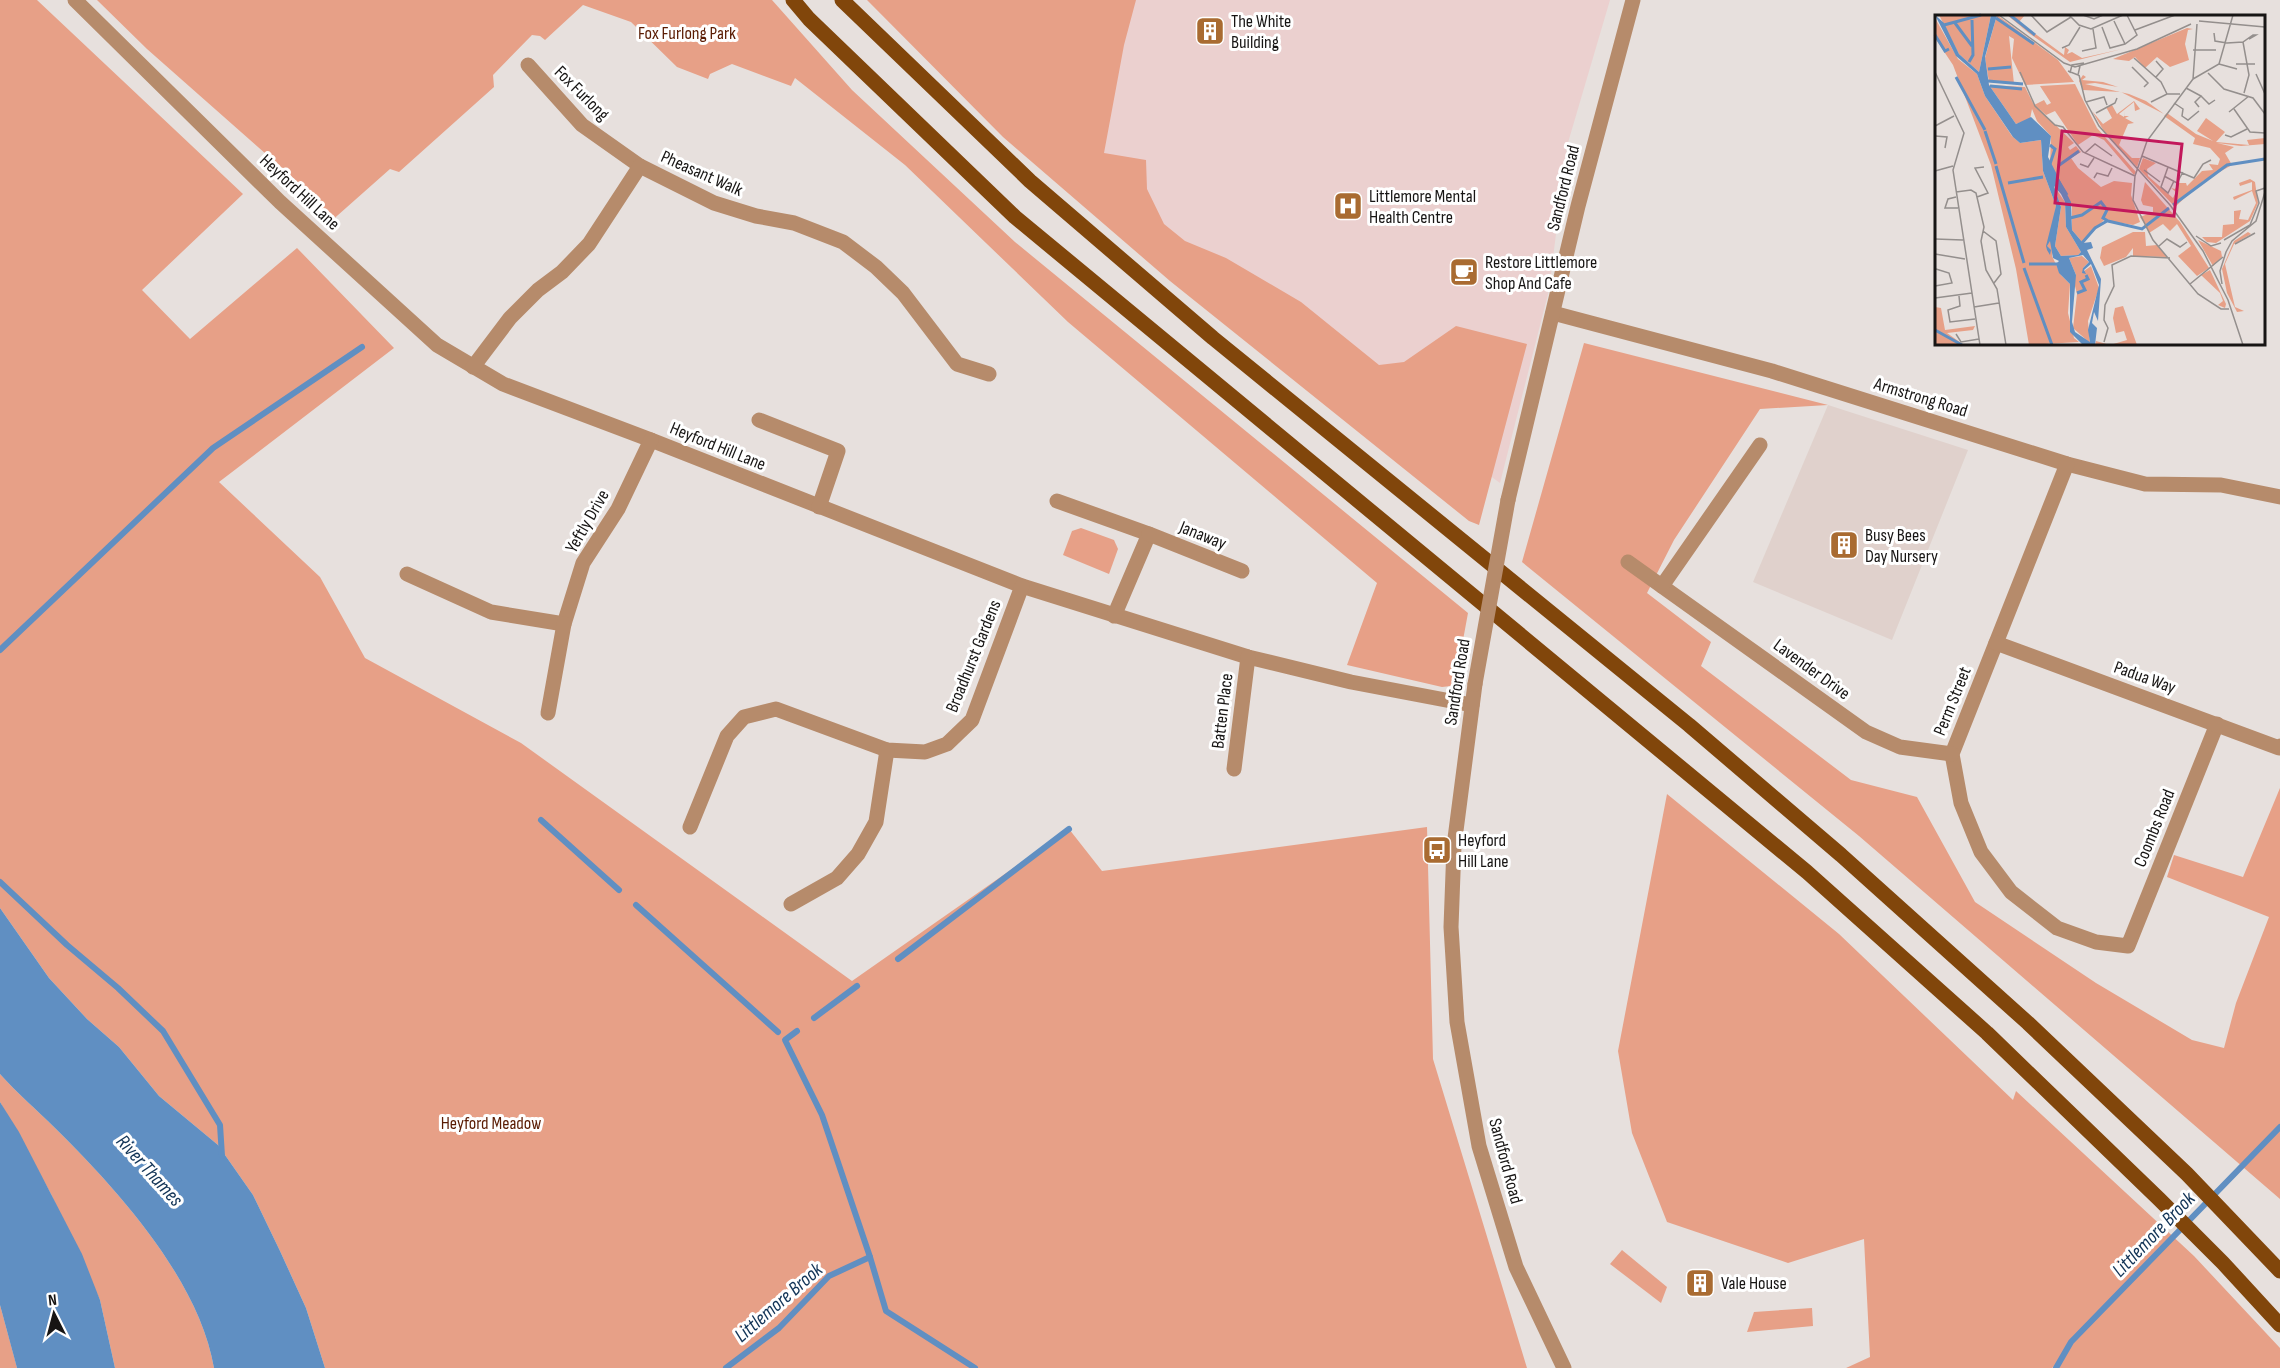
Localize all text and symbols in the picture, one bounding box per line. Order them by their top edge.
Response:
place label: The White Building [1231,11,1291,53]
building icon: The White Building [1194,15,1226,47]
inset map [1935,15,2265,345]
park label: Fox Furlong Park [638,23,736,44]
street label: Fox Furlong [550,62,613,125]
street label: Sandford Road [1543,143,1584,233]
street label: Pheasant Walk [658,146,746,201]
street label: Heyford Hill Lane [255,150,344,235]
place label: Littlemore Mental Health Centre [1369,186,1476,228]
hospital icon: Littlemore Mental Health Centre [1332,190,1364,222]
place label: Restore Littlemore Shop And Cafe [1485,252,1597,294]
cafe icon: Restore Littlemore Shop And Cafe [1448,256,1480,288]
street label: Armstrong Road [1871,373,1970,422]
street label: Heyford Hill Lane [667,418,769,475]
street label: Yeftly Drive [561,486,614,556]
street label: Janaway [1175,516,1229,554]
place label: Busy Bees Day Nursery [1865,525,1938,567]
building icon: Busy Bees Day Nursery [1828,529,1860,561]
street label: Broadhurst Gardens [941,597,1006,715]
street label: Lavender Drive [1769,635,1854,704]
street label: Sandford Road [1440,637,1475,727]
street label: Padua Way [2111,657,2179,698]
street label: Perm Street [1929,663,1976,739]
street label: Batten Place [1207,672,1238,750]
street label: Coombs Road [2129,786,2180,870]
place label: Heyford Hill Lane [1458,830,1509,872]
bus stop icon: Heyford Hill Lane [1421,834,1453,866]
park label: Heyford Meadow [441,1113,541,1134]
street label: Sandford Road [1484,1116,1527,1206]
water label: River Thames [111,1130,188,1212]
water label: Littlemore Brook [2107,1187,2201,1282]
water label: Littlemore Brook [730,1258,828,1348]
building icon: Vale House [1684,1267,1716,1299]
place label: Vale House [1721,1273,1787,1294]
north arrow [24,1284,84,1344]
text: N [47,1291,58,1310]

